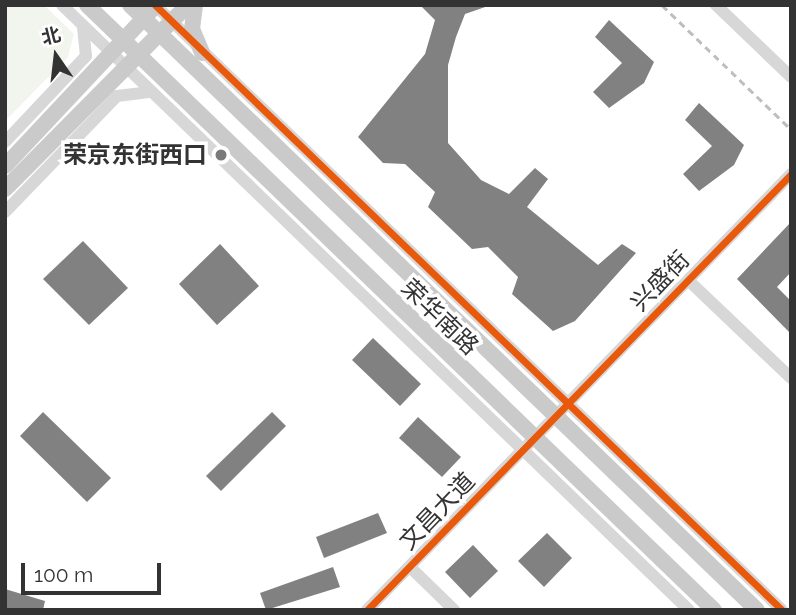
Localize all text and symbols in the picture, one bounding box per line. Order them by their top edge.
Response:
north arrow [21,21,91,91]
text: 北 [39,23,63,49]
place label: 荣京东街西口 [63,141,207,169]
marker: 荣京东街西口 [213,147,229,163]
street label: 兴盛街 [625,245,695,317]
street label: 荣华南路 [395,273,485,361]
street label: 文昌大道 [393,466,481,556]
scale bar [24,548,164,592]
text: 100 m [34,562,93,587]

